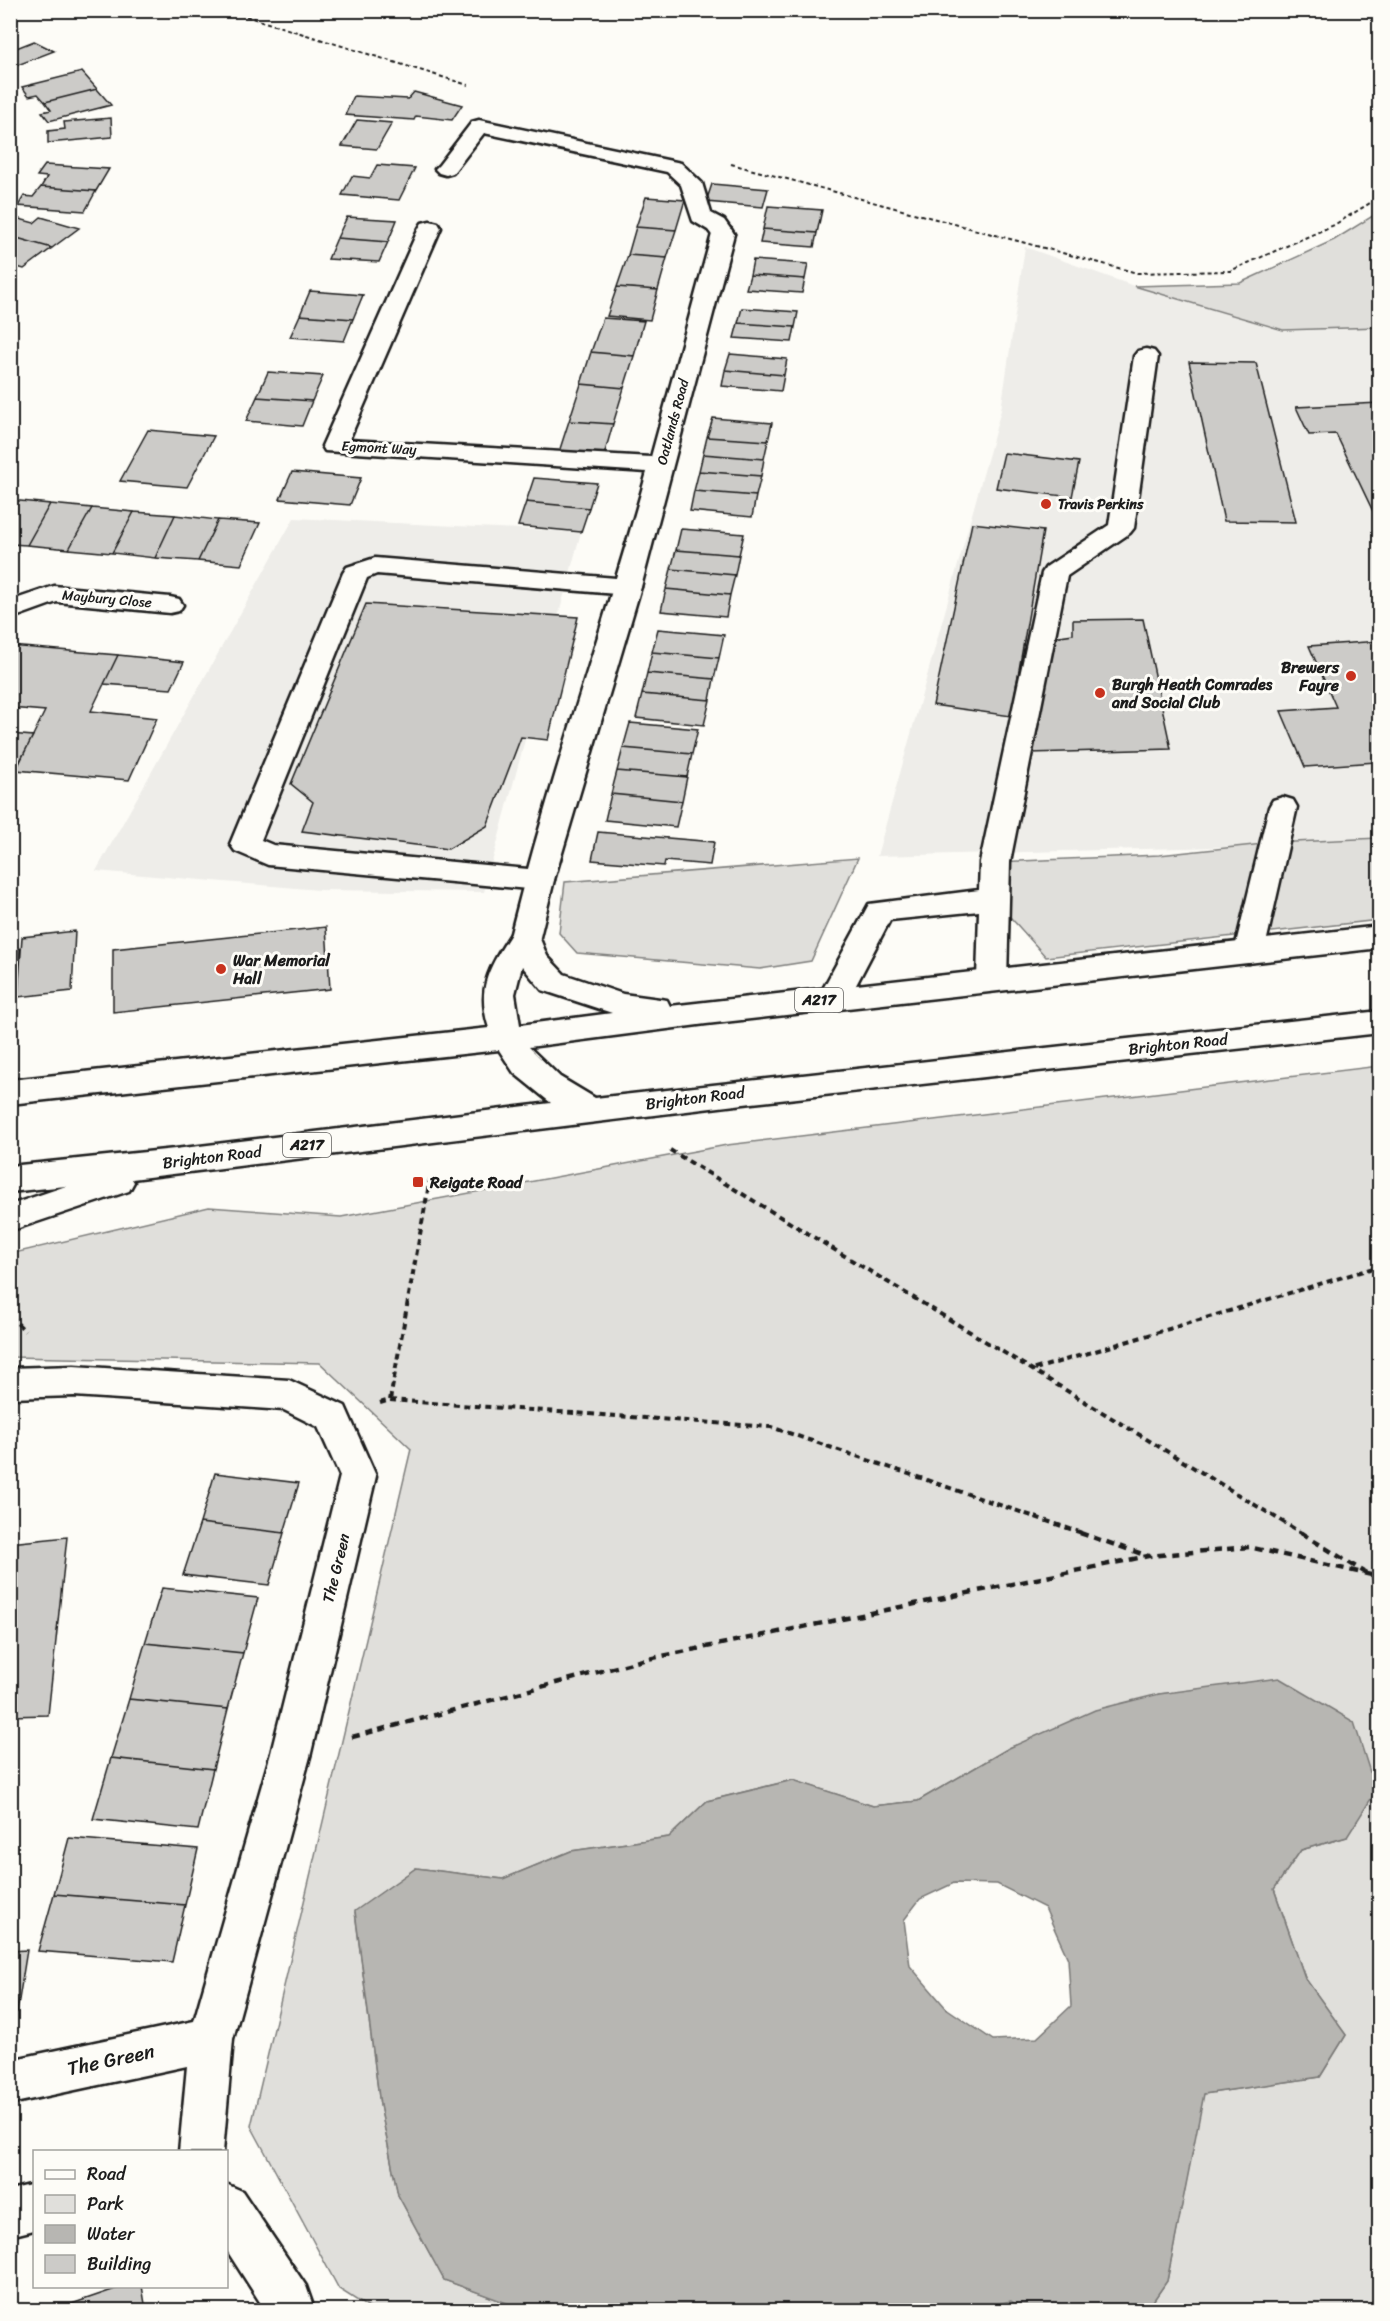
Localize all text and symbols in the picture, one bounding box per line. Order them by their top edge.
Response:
street label: Oatlands Road [650,375,697,468]
street label: Egmont Way [341,434,418,462]
place label: Travis Perkins [1058,492,1144,517]
marker: Travis Perkins [1039,497,1053,511]
street label: Maybury Close [61,583,153,615]
place label: Brewers Fayre [1281,653,1340,700]
marker: Brewers Fayre [1344,669,1358,683]
place label: Burgh Heath Comrades and Social Club [1111,670,1273,717]
marker: Burgh Heath Comrades and Social Club [1093,686,1107,700]
place label: War Memorial Hall [232,946,331,993]
marker: War Memorial Hall [214,962,228,976]
road number: A217 [795,988,843,1012]
street label: Brighton Road [1127,1024,1231,1064]
street label: Brighton Road [644,1077,748,1118]
road number: A217 [283,1133,331,1157]
street label: Brighton Road [161,1136,265,1177]
place label: Reigate Road [429,1168,524,1197]
marker: Reigate Road [411,1175,425,1189]
street label: The Green [313,1530,359,1606]
street label: The Green [64,2034,158,2086]
legend [33,2150,228,2288]
text: Road [87,2158,127,2190]
text: Park [87,2188,124,2220]
text: Water [87,2218,136,2250]
text: Building [87,2248,151,2280]

